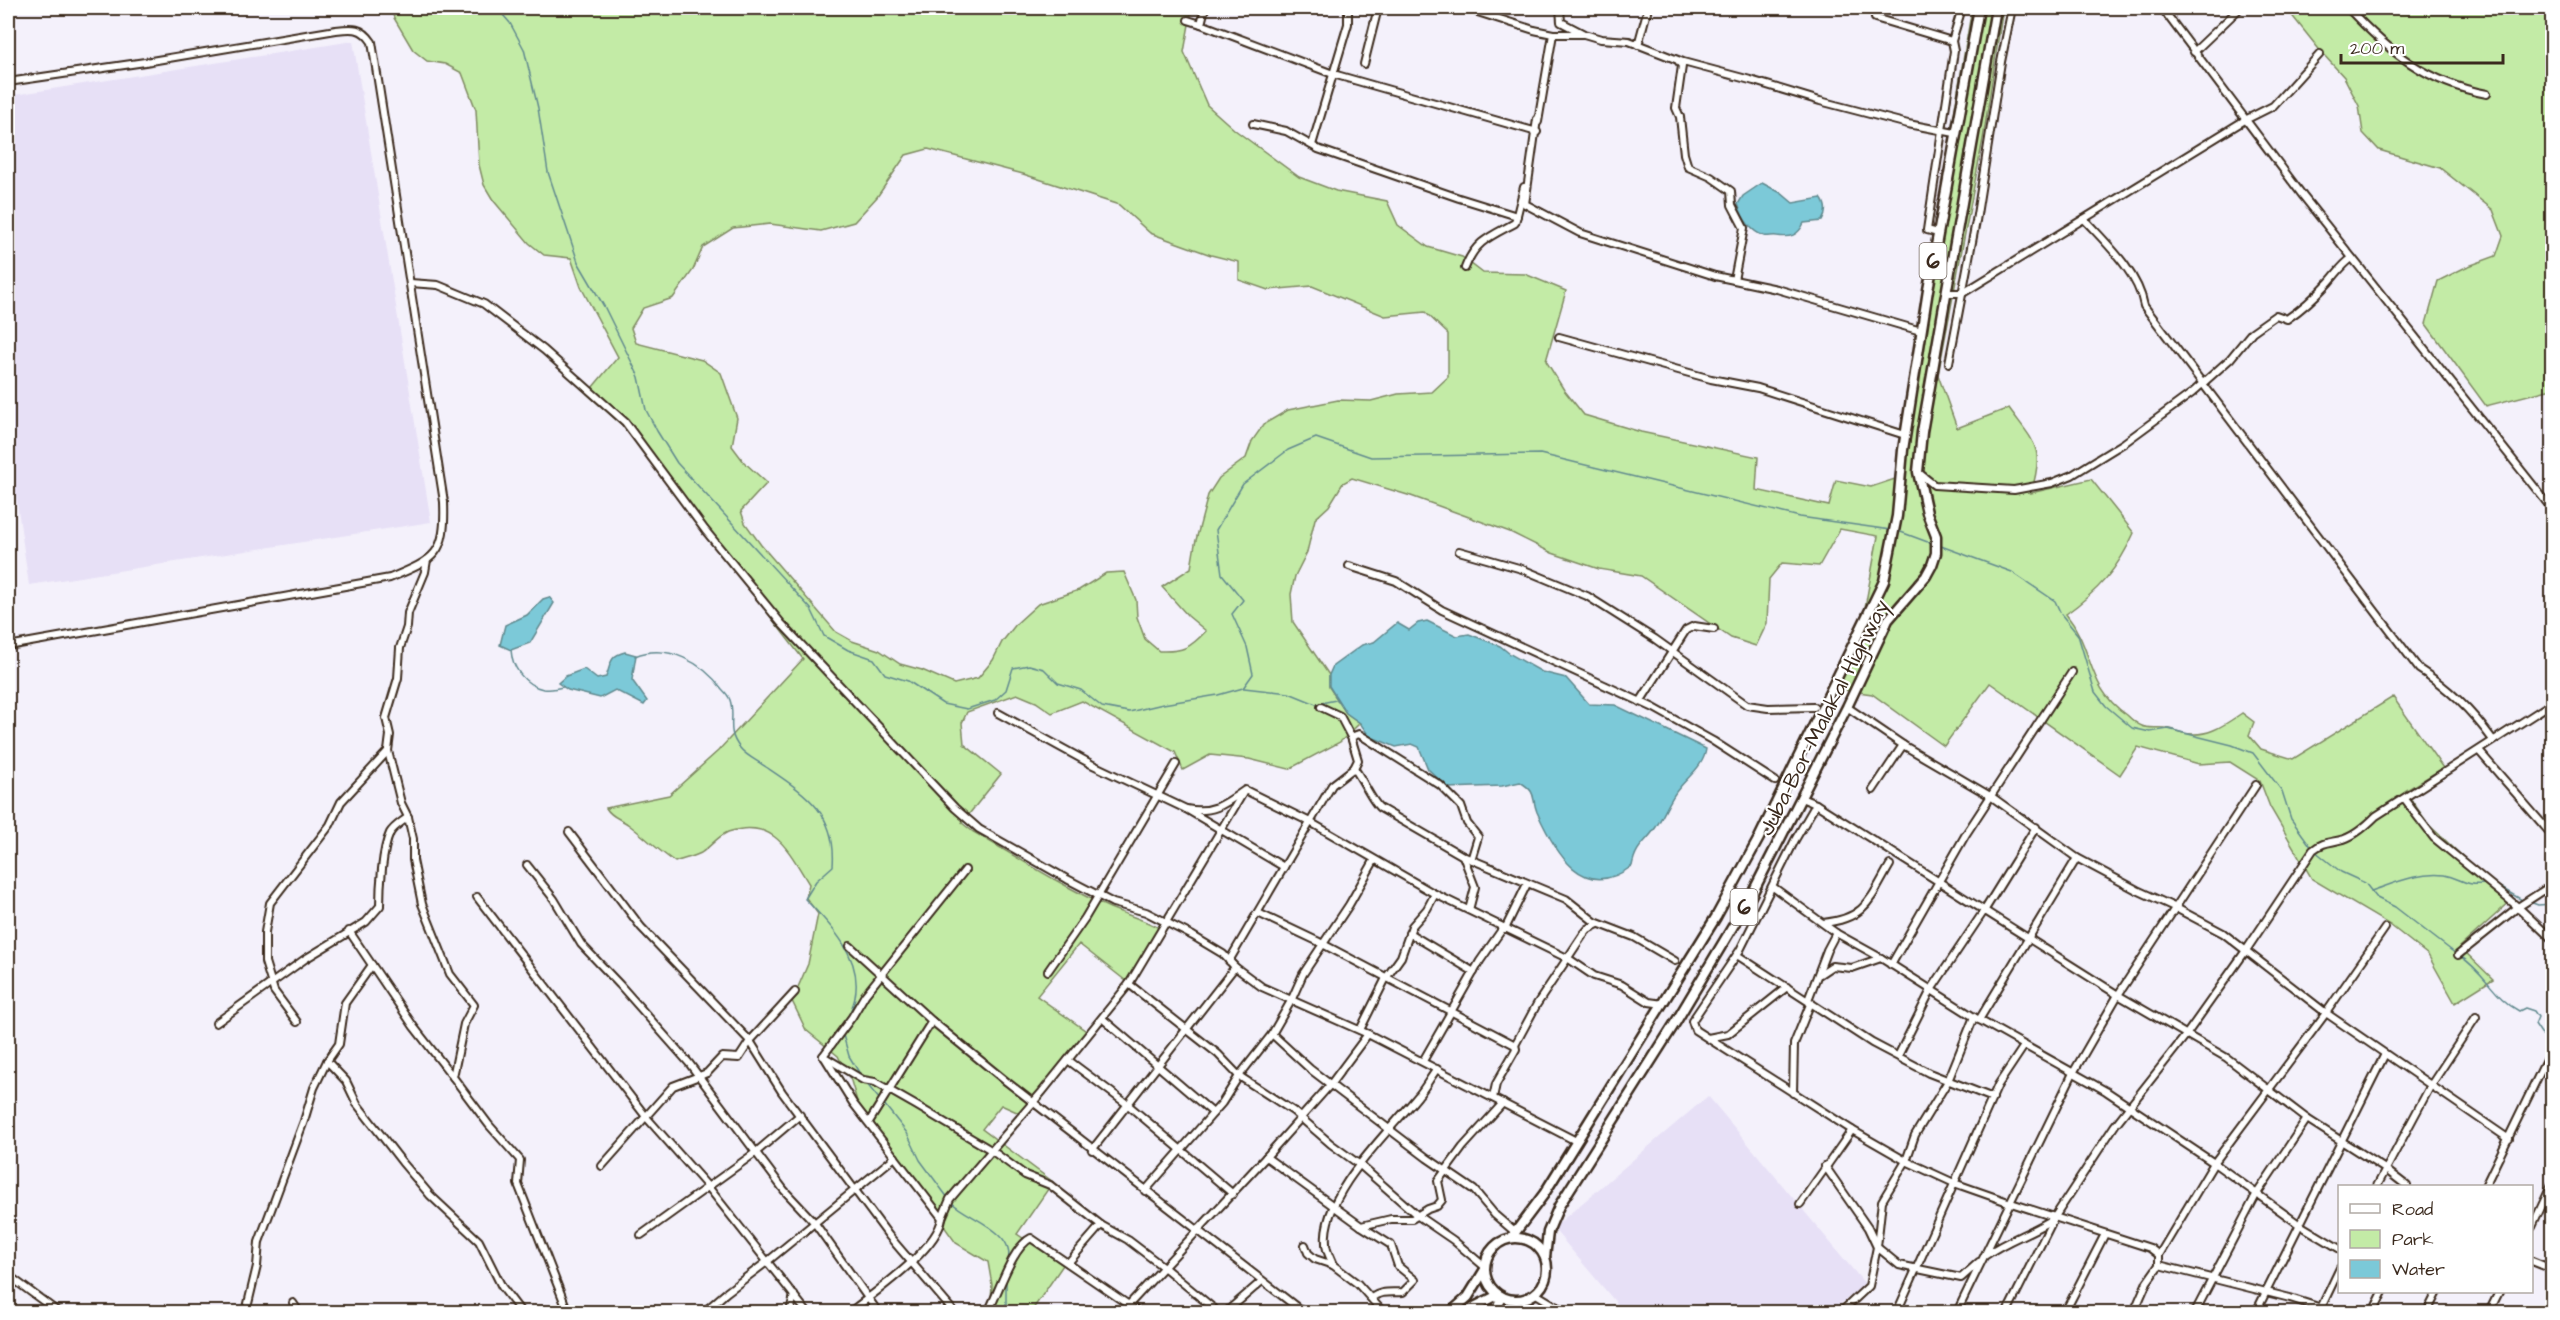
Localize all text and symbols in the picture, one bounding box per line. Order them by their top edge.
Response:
scale bar [2341,27,2503,65]
text: 200 m [2350,36,2404,61]
road number: 6 [1920,243,1946,279]
street label: Juba-Bor-Malakal Highway [1751,594,1898,842]
road number: 6 [1730,889,1758,925]
legend [2338,1185,2533,1293]
text: Road [2392,1197,2433,1222]
text: Park [2392,1227,2434,1252]
text: Water [2392,1257,2445,1282]

